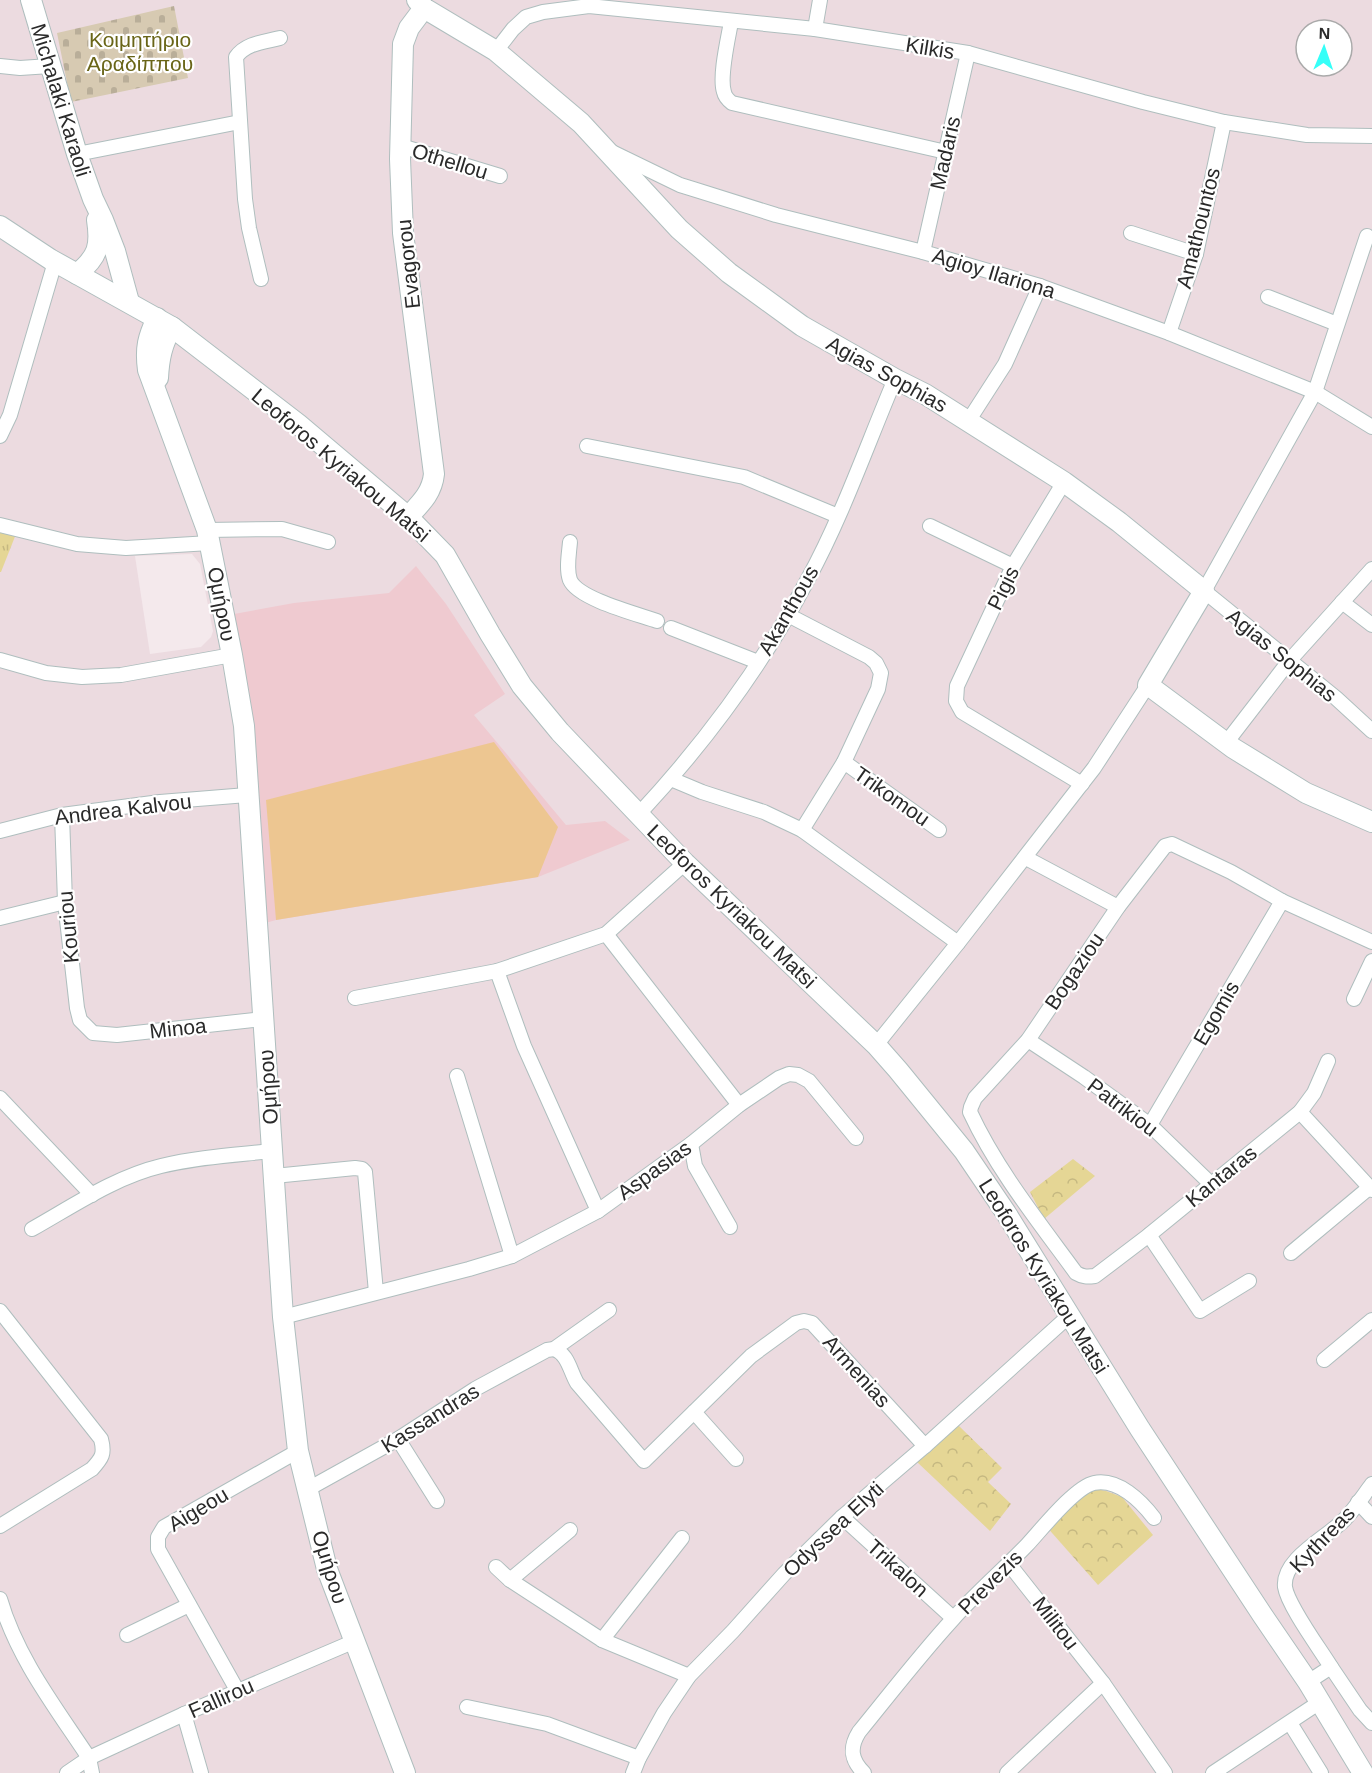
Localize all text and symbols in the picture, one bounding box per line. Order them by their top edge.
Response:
north arrow [1294,18,1354,78]
street label: Michalaki Karaoli [27,21,95,179]
text: N [1318,25,1331,42]
park label: Κοιμητήριο Αραδίππου [87,28,193,75]
street label: Kilkis [904,33,956,63]
street label: Madaris [925,114,965,192]
street label: Othellou [409,139,491,183]
street label: Amathountos [1172,165,1224,291]
street label: Evagorou [392,218,424,310]
street label: Agioy Ilariona [930,243,1059,303]
street label: Agias Sophias [823,331,951,417]
street label: Leoforos Kyriakou Matsi [247,384,435,546]
street label: Akanthous [753,561,823,659]
street label: Pigis [983,562,1023,614]
street label: Ομήρου [204,565,240,643]
street label: Agias Sophias [1223,604,1341,706]
street label: Trikomou [850,762,934,830]
street label: Andrea Kalvou [53,789,193,829]
street label: Leoforos Kyriakou Matsi [643,819,821,993]
street label: Kouriou [53,890,83,964]
street label: Bogaziou [1040,928,1108,1014]
street label: Egomis [1189,977,1243,1049]
street label: Minoa [148,1014,208,1042]
street label: Ομήρου [254,1049,282,1125]
street label: Patrikiou [1083,1073,1163,1141]
street label: Aspasias [613,1136,695,1204]
street label: Kantaras [1181,1141,1261,1211]
street label: Leoforos Kyriakou Matsi [975,1174,1113,1378]
street label: Armenias [819,1330,895,1412]
street label: Kassandras [377,1379,483,1457]
street label: Odyssea Elyti [778,1477,888,1581]
street label: Aigeou [164,1482,232,1536]
street label: Kythreas [1285,1501,1359,1577]
street label: Ομήρου [308,1528,352,1606]
street label: Trikalon [863,1535,933,1601]
street label: Prevezis [953,1545,1027,1619]
street label: Militou [1028,1592,1084,1654]
street label: Fallirou [185,1673,257,1723]

